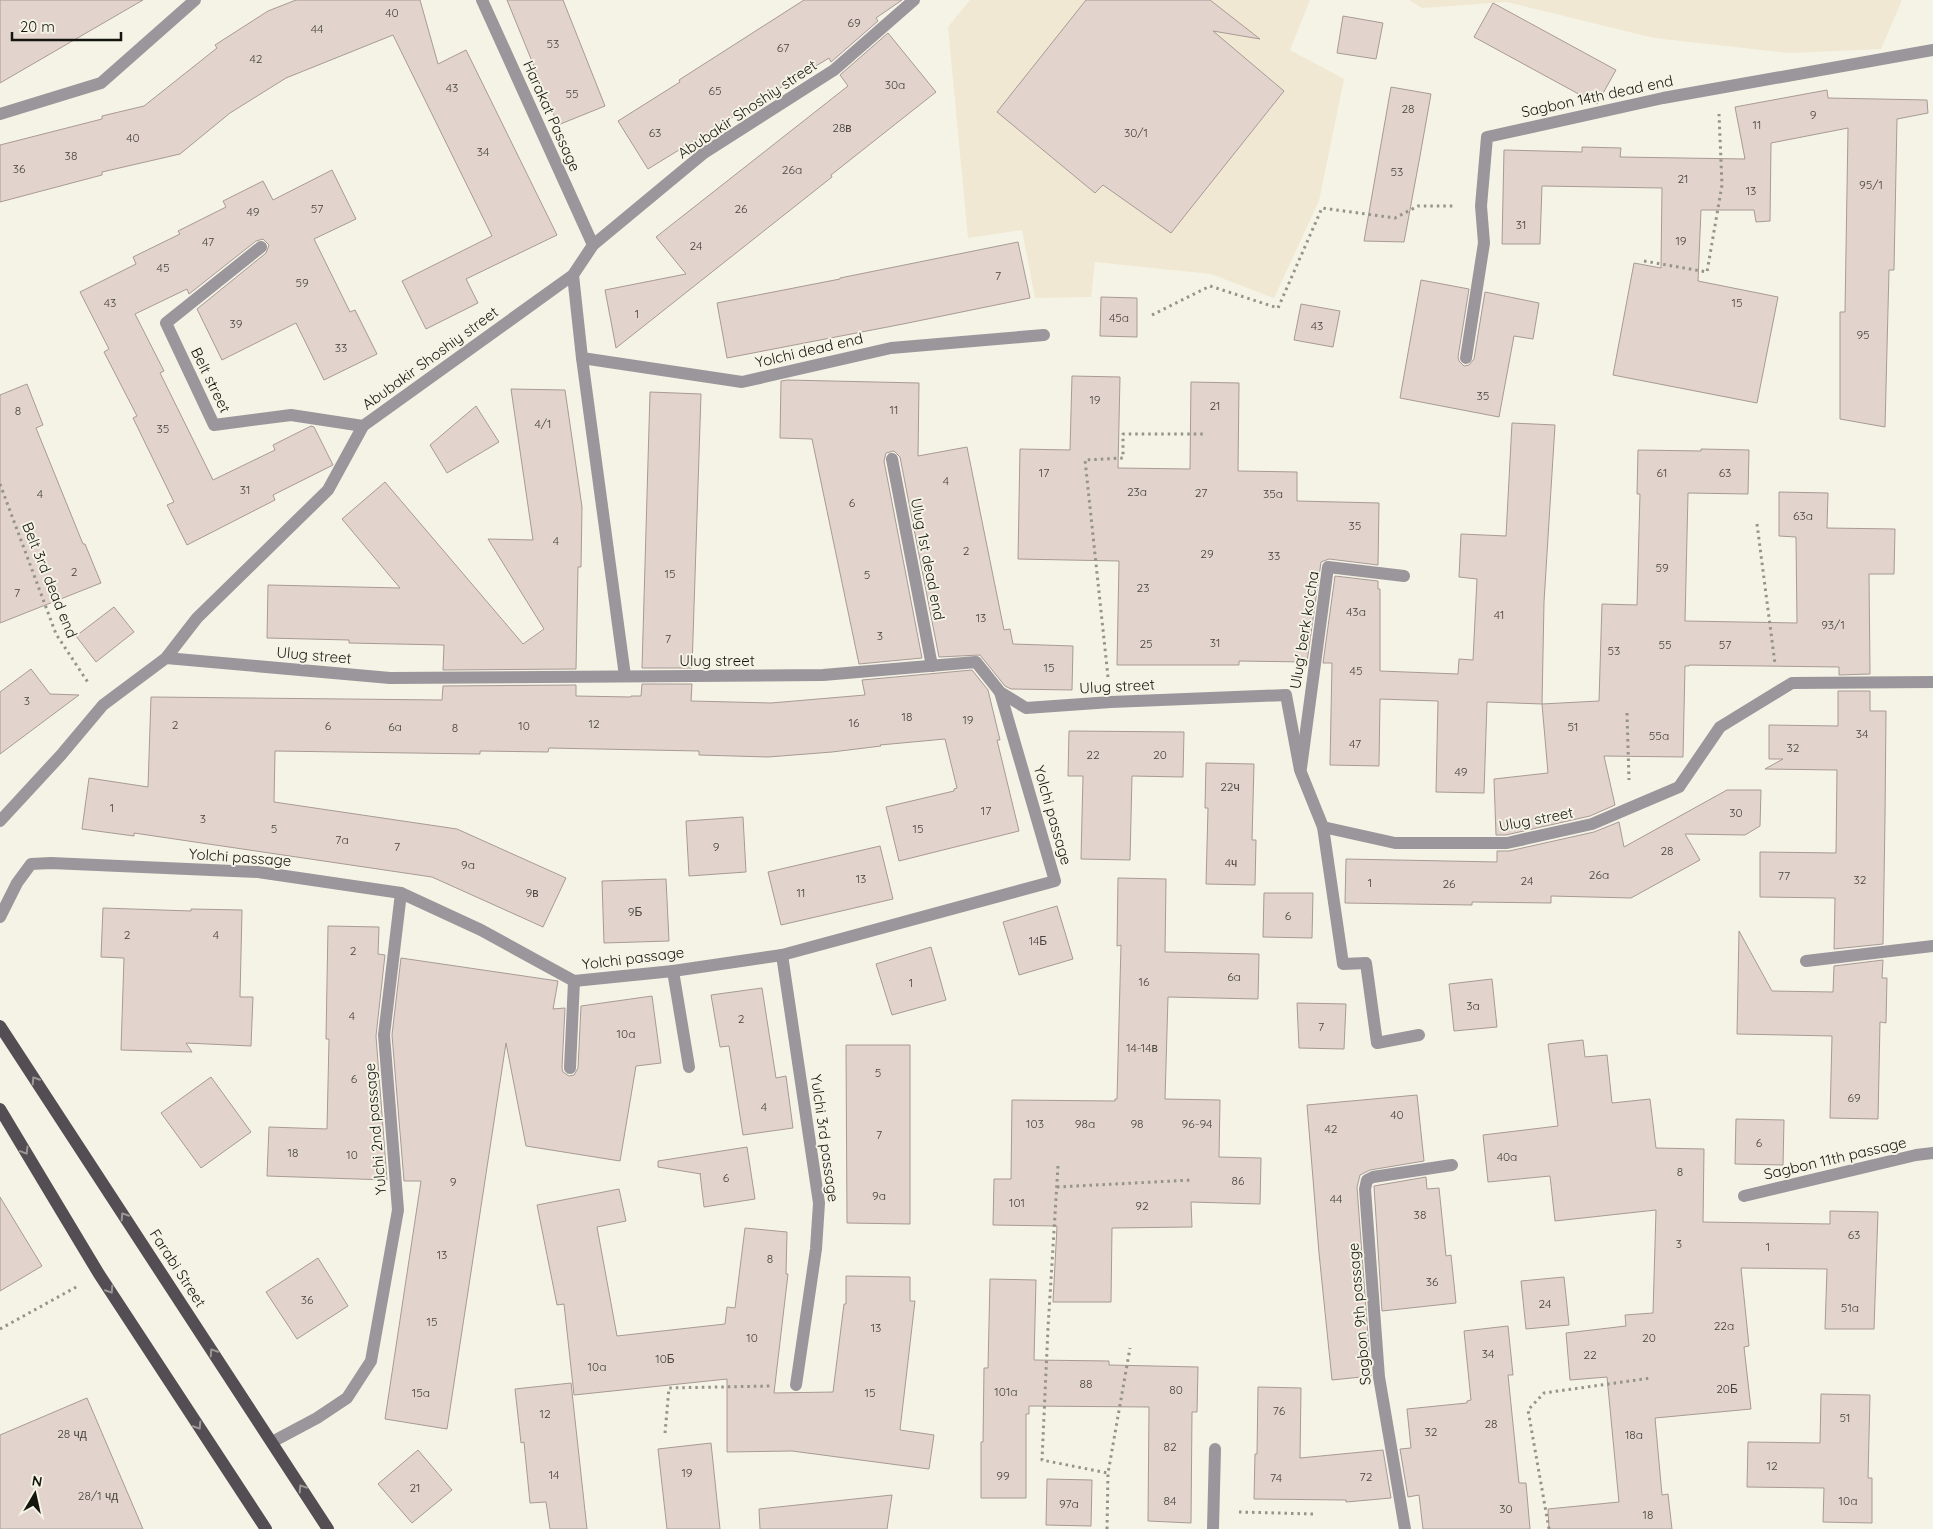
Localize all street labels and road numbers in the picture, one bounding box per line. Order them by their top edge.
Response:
street label: Abubakir Shoshiy street [674,55,820,163]
street label: Harakat Passage [519,58,585,174]
street label: Sagbon 14th dead end [1519,71,1675,121]
street label: Abubakir Shoshiy street [358,302,502,414]
street label: Yolchi dead end [753,328,865,372]
street label: Belt street [187,344,235,416]
street label: Ulug 1st dead end [907,496,949,622]
street label: Belt 3rd dead end [18,519,82,641]
street label: Ulug' berk ko'cha [1285,570,1323,690]
street label: Ulug street [276,642,352,668]
street label: Ulug street [679,651,755,670]
street label: Ulug street [1079,675,1155,697]
street label: Yolchi passage [1030,763,1076,867]
street label: Ulug street [1497,802,1575,836]
street label: Yolchi passage [188,844,292,870]
street label: Yolchi passage [581,942,685,974]
street label: Yulchi 2nd passage [360,1062,390,1196]
street label: Yulchi 3rd passage [807,1073,843,1203]
street label: Sagbon 11th passage [1762,1132,1908,1184]
street label: Farabi Street [146,1225,210,1311]
street label: Sagbon 9th passage [1343,1242,1375,1386]

